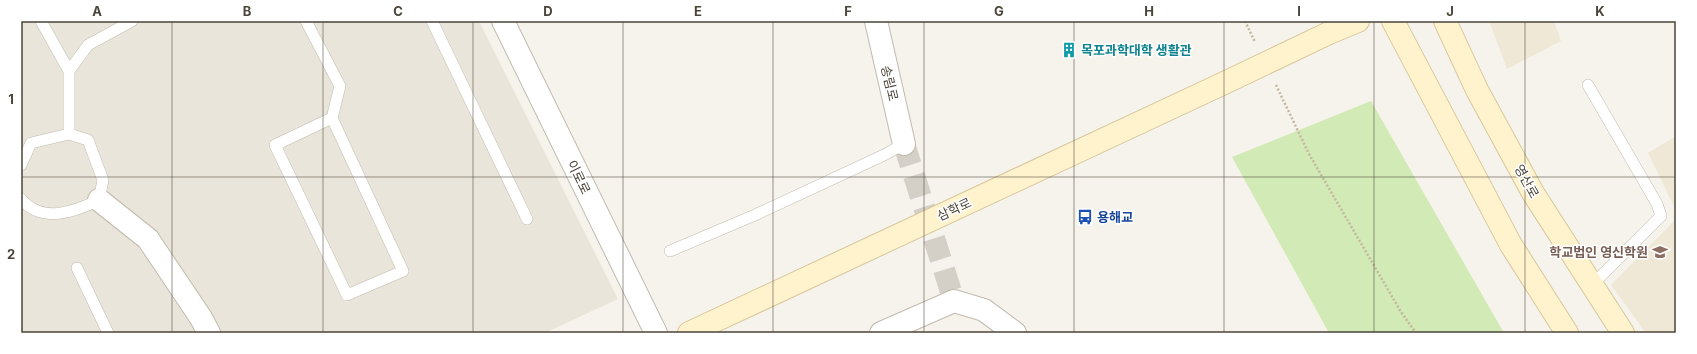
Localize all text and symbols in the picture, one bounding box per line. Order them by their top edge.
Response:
text: A [92,3,102,19]
text: B [243,3,252,19]
text: C [393,3,403,19]
text: D [543,3,553,19]
text: E [694,3,702,19]
text: F [844,3,852,19]
text: G [994,3,1004,19]
text: H [1144,3,1154,19]
text: I [1297,3,1301,19]
text: J [1446,3,1454,19]
text: K [1595,3,1605,19]
building icon: 목포과학대학 생활관 [1060,41,1078,59]
place label: 목포과학대학 생활관 [1081,42,1192,58]
street label: 송림로 [878,64,902,102]
text: 1 [8,91,14,107]
street label: 이로로 [564,157,594,197]
street label: 영산로 [1511,161,1543,201]
street label: 삼학로 [934,194,974,224]
bus stop icon: 용해교 [1076,208,1094,226]
place label: 용해교 [1097,209,1133,225]
school or university icon: 학교법인 영신학원 [1651,243,1669,261]
place label: 학교법인 영신학원 [1549,244,1648,260]
text: 2 [7,246,15,262]

